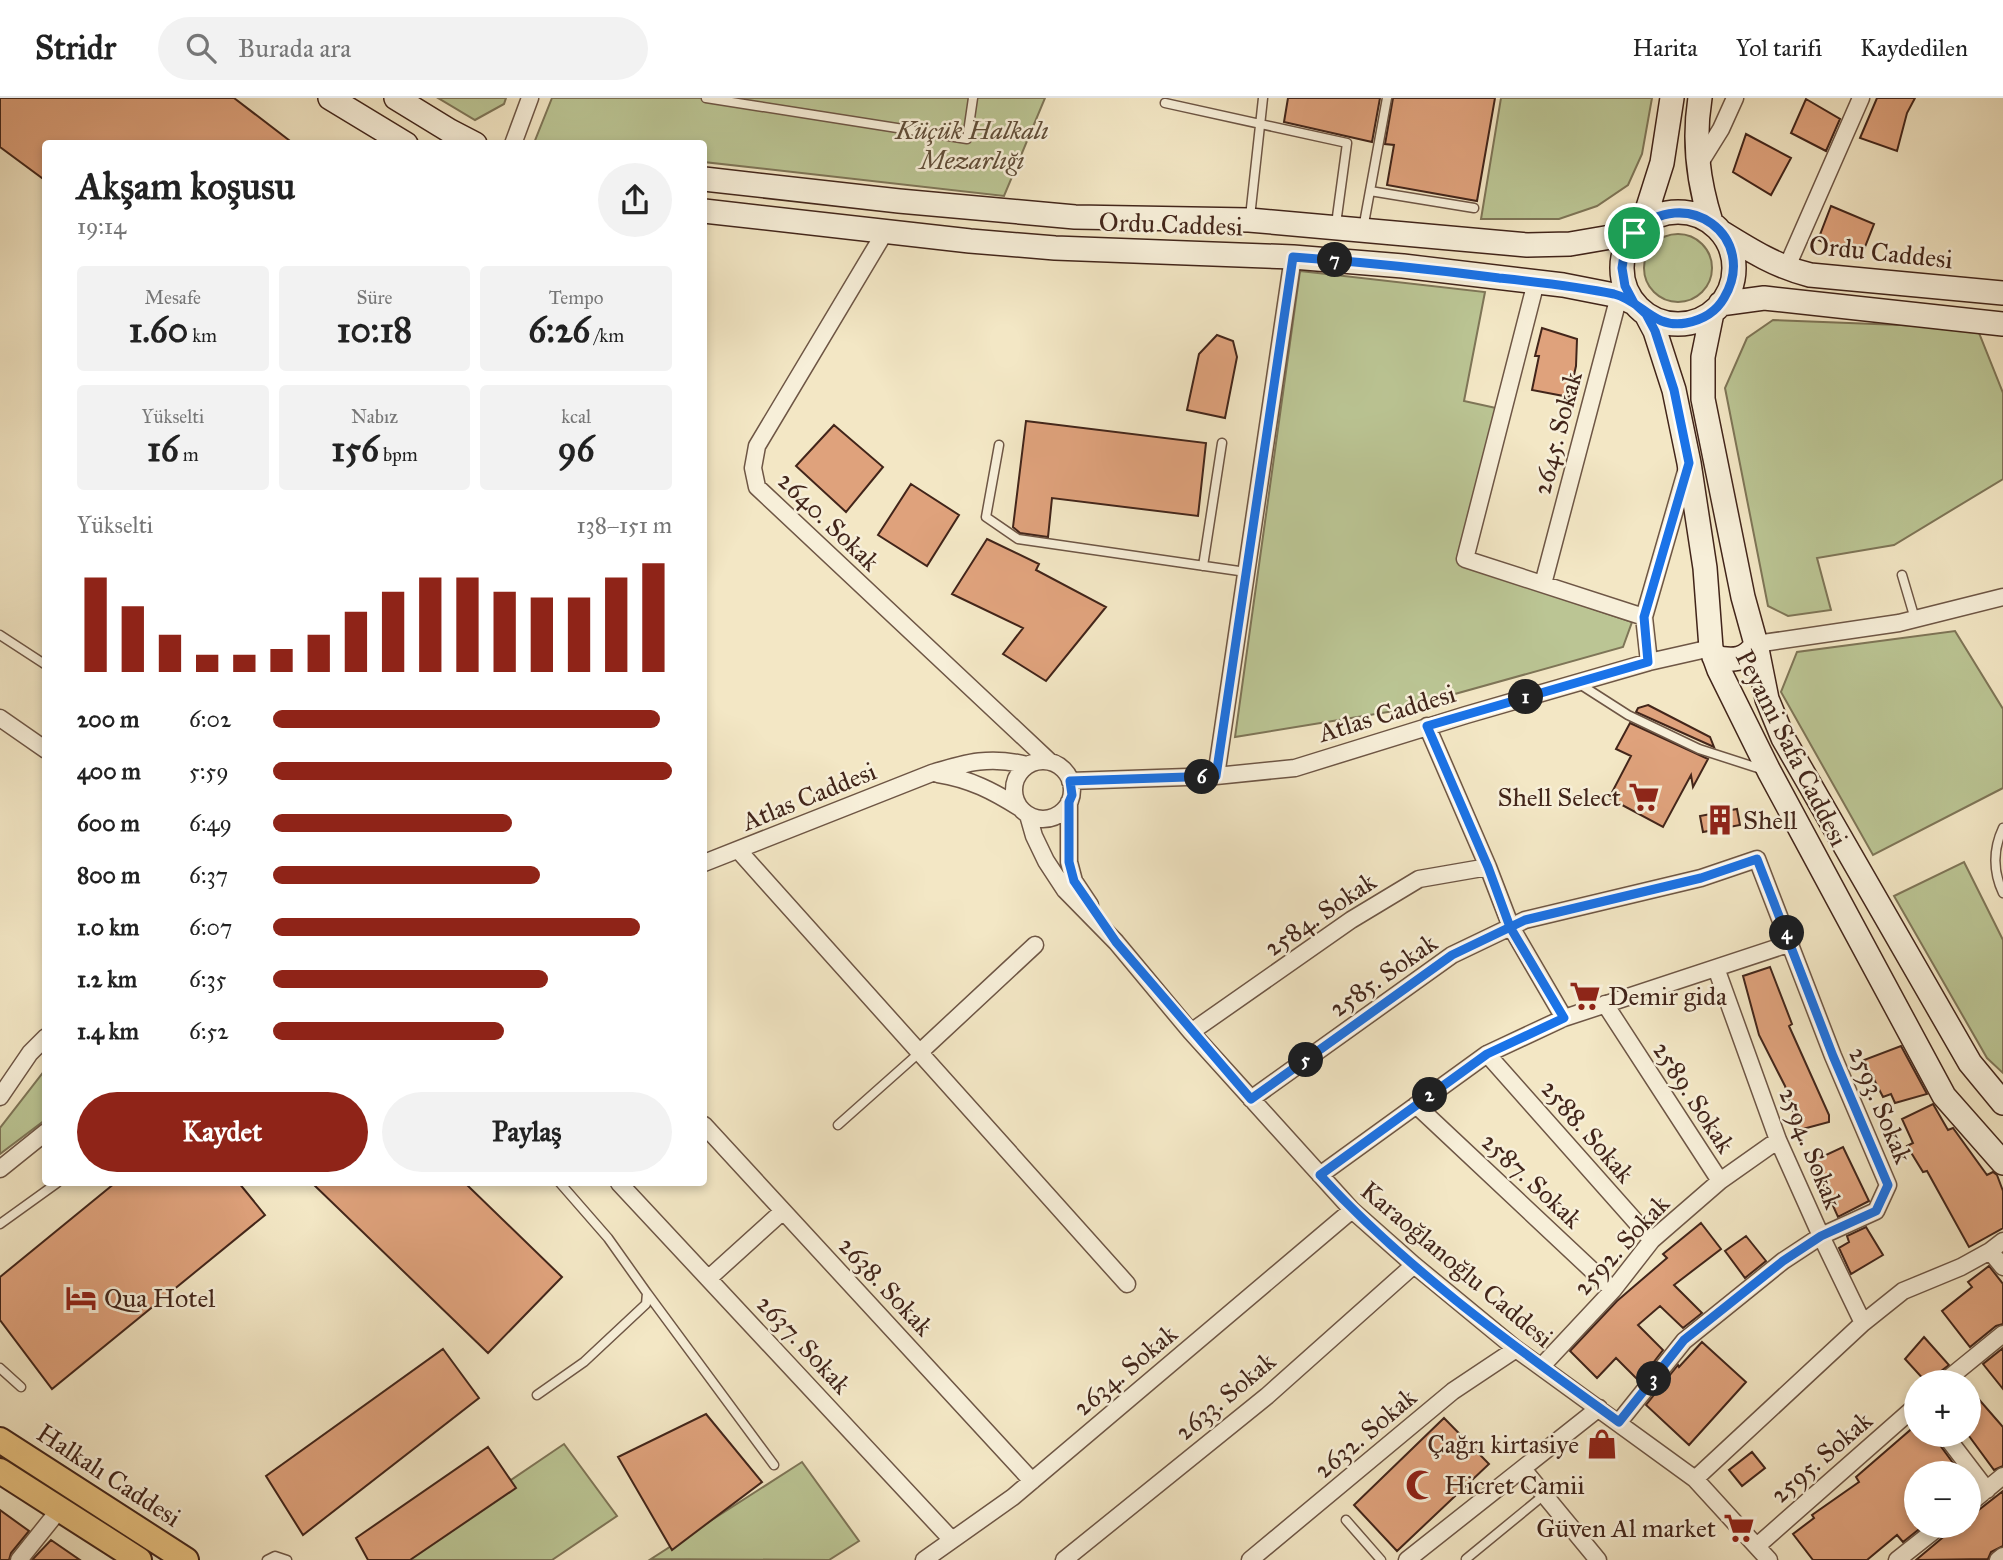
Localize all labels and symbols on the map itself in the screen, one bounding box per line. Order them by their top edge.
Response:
park label: Küçük Halkalı Mezarlığı [893,114,1049,176]
pin [1604,203,1664,263]
street label: Ordu Caddesi [1098,205,1244,243]
street label: Ordu Caddesi [1808,229,1954,275]
pin: 7 [1318,242,1352,278]
street label: 2645. Sokak [1525,367,1589,498]
street label: 2640. Sokak [771,464,888,578]
street label: Peyami Safa Caddesi [1729,644,1855,852]
street label: Atlas Caddesi [1314,677,1460,749]
pin: 1 [1508,680,1544,714]
street label: Atlas Caddesi [736,755,881,838]
pin: 6 [1184,760,1220,794]
supermarket icon: Shell Select [1627,780,1661,814]
place label: Shell Select [1497,781,1621,813]
building icon: Shell [1703,803,1737,837]
place label: Shell [1743,804,1797,836]
street label: 2584. Sokak [1258,864,1383,963]
pin: 4 [1770,916,1804,950]
street label: 2585. Sokak [1323,926,1444,1024]
supermarket icon: Demir gida [1568,979,1602,1013]
place label: Demir gida [1608,980,1727,1012]
street label: 2589. Sokak [1646,1035,1742,1160]
pin: 5 [1288,1042,1324,1077]
street label: 2593. Sokak [1842,1042,1920,1169]
street label: 2588. Sokak [1534,1073,1642,1190]
pin: 2 [1412,1077,1448,1112]
street label: 2594. Sokak [1772,1083,1850,1214]
street label: 2587. Sokak [1475,1125,1590,1235]
street label: Karaoğlanoğlu Caddesi [1354,1174,1560,1354]
street label: 2592. Sokak [1566,1187,1676,1302]
street label: 2638. Sokak [832,1230,941,1343]
hotel icon: Qua Hotel [64,1281,98,1315]
place label: Qua Hotel [104,1282,215,1314]
street label: 2637. Sokak [750,1288,859,1401]
street label: 2634. Sokak [1067,1317,1184,1423]
street label: 2633. Sokak [1168,1344,1282,1447]
pin: 3 [1636,1362,1672,1396]
street label: 2632. Sokak [1307,1380,1424,1485]
street label: 2595. Sokak [1764,1404,1879,1510]
street label: Halkalı Caddesi [31,1416,187,1534]
shop icon: Çağrı kirtasiye [1585,1427,1619,1461]
place label: Çağrı kirtasiye [1427,1428,1579,1460]
mosque icon: Hicret Camii [1404,1468,1438,1502]
place label: Hicret Camii [1444,1469,1585,1501]
supermarket icon: Güven Al market [1722,1511,1756,1545]
place label: Güven Al market [1536,1512,1716,1544]

